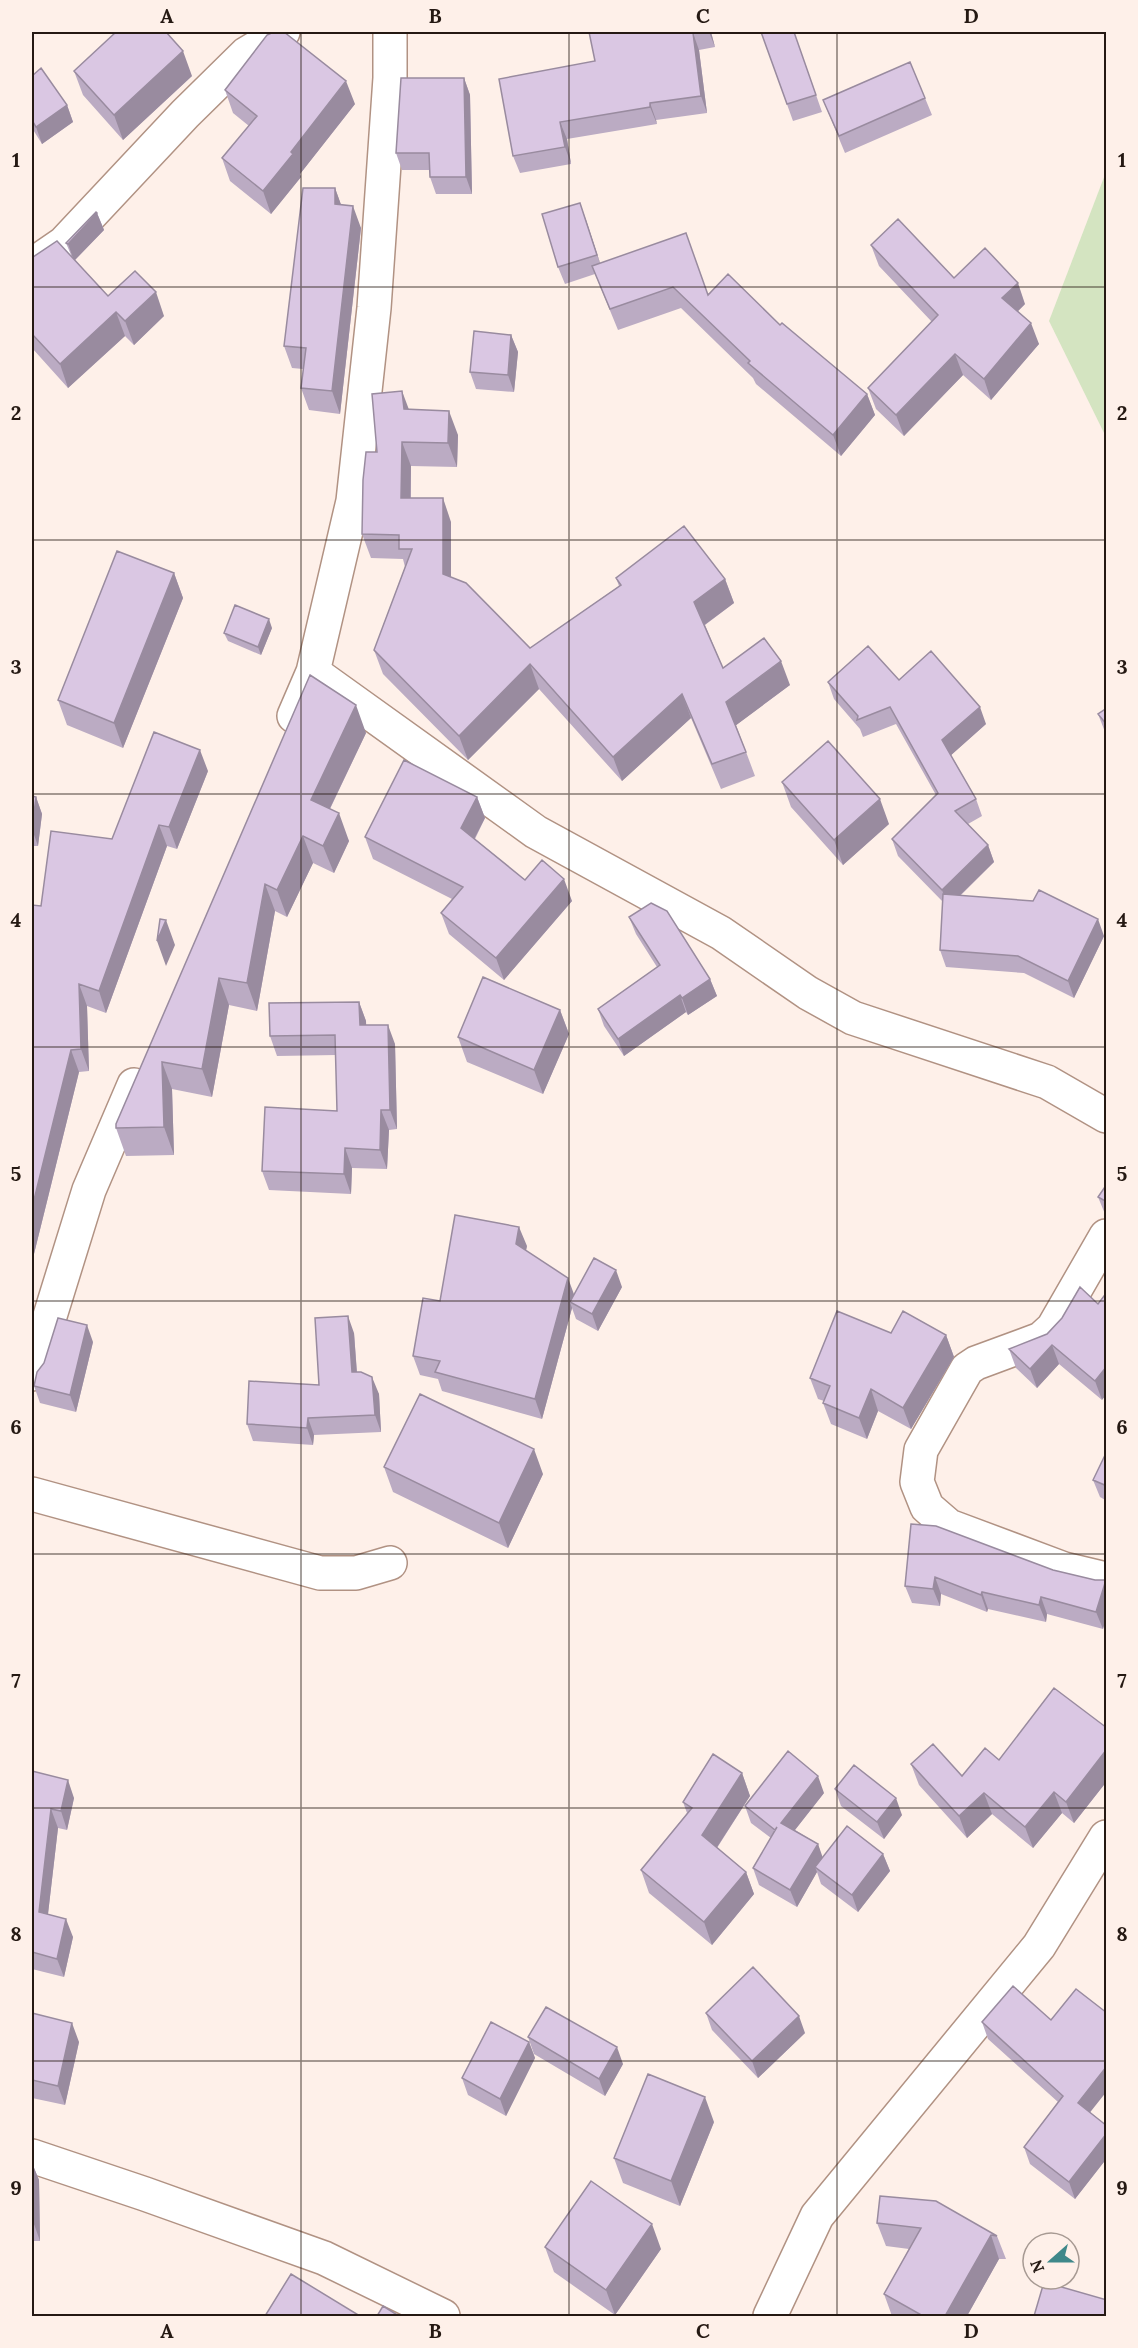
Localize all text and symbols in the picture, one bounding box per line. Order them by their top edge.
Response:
text: A [160,3,174,28]
text: B [428,3,442,28]
text: C [696,3,710,28]
text: D [963,3,979,28]
text: 1 [12,147,20,172]
text: 1 [1118,147,1126,172]
text: 2 [11,400,21,425]
text: 2 [1117,400,1127,425]
text: 3 [10,654,22,679]
text: 3 [1116,654,1128,679]
text: 4 [11,907,22,932]
text: 4 [1117,907,1128,932]
text: 5 [11,1161,22,1186]
text: 5 [1117,1161,1128,1186]
text: 6 [10,1414,22,1439]
text: 6 [1116,1414,1128,1439]
text: 7 [11,1668,21,1693]
text: 7 [1117,1668,1127,1693]
text: 8 [10,1921,22,1946]
text: 8 [1116,1921,1128,1946]
text: 9 [10,2175,22,2200]
text: 9 [1116,2175,1128,2200]
north arrow [1021,2231,1081,2291]
text: N [1025,2257,1049,2276]
text: A [160,2318,174,2343]
text: B [428,2318,442,2343]
text: C [696,2318,710,2343]
text: D [963,2318,979,2343]

